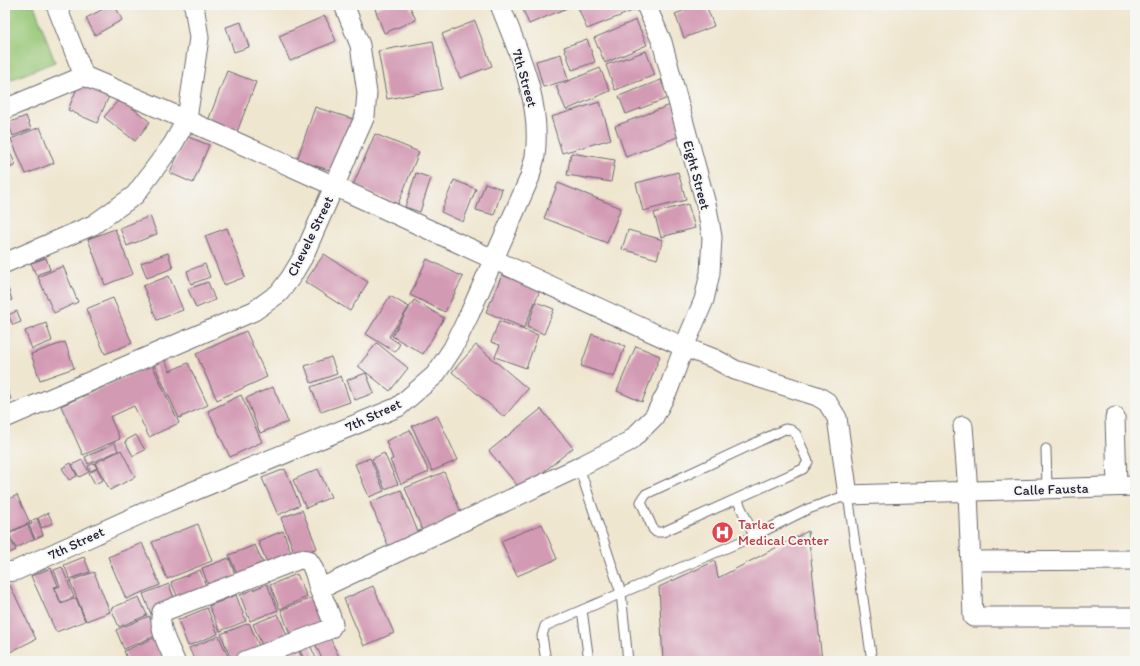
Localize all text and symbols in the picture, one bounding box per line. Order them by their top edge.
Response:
street label: 7th Street [508,47,541,109]
street label: Eight Street [679,139,714,212]
street label: Chevele Street [284,193,337,279]
street label: 7th Street [343,395,404,436]
street label: Calle Fausta [1013,480,1089,499]
place label: Tarlac Medical Center [738,516,829,549]
hospital icon: Tarlac Medical Center [710,519,736,545]
street label: 7th Street [46,523,107,564]

